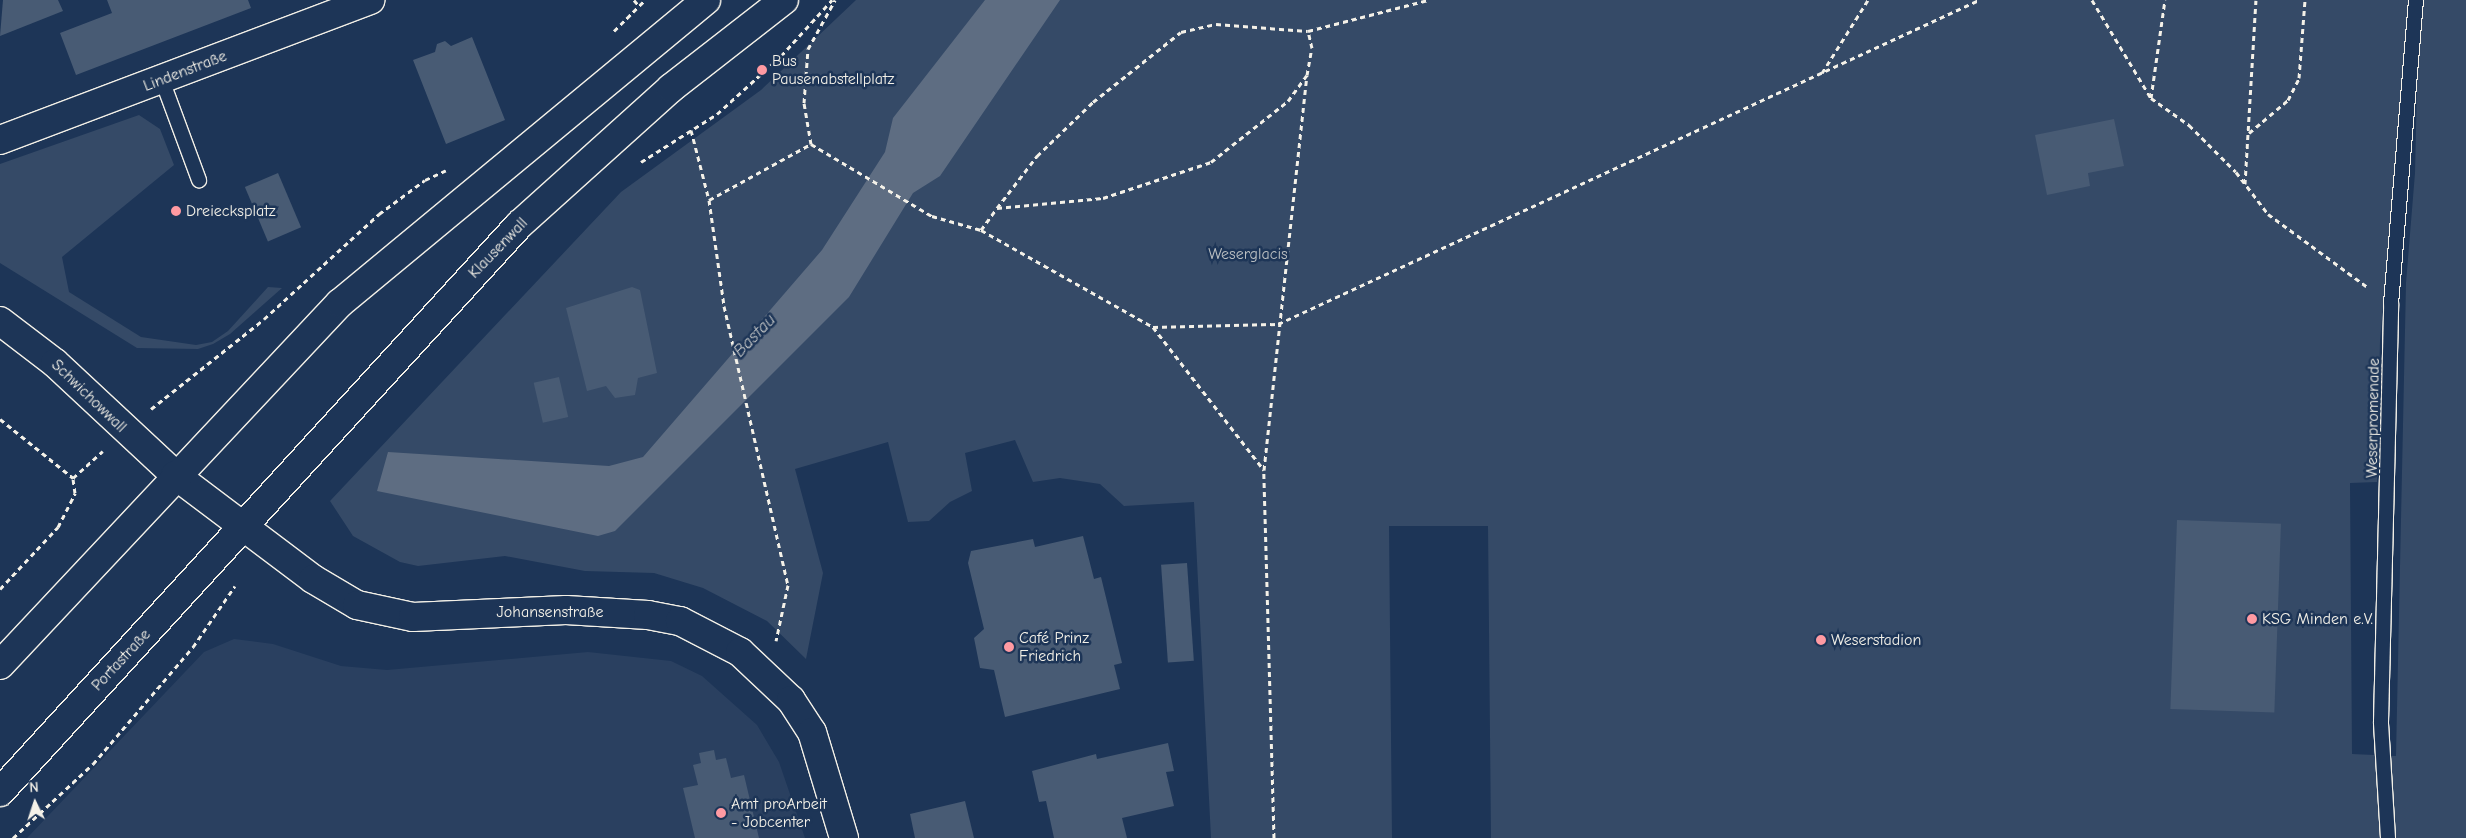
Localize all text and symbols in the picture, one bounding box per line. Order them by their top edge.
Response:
street label: Lindenstraße [141,46,229,96]
place label: Bus Pausenabstellplatz [772,51,894,89]
marker: Bus Pausenabstellplatz [756,64,768,76]
place label: Dreiecksplatz [186,201,276,221]
marker: Dreiecksplatz [170,205,182,217]
street label: Klausenwall [464,214,532,282]
park label: Weserglacis [1208,244,1288,264]
water label: Bastau [729,310,781,362]
street label: Schwichowwall [47,355,131,437]
street label: Weserpromenade [2362,358,2384,478]
street label: Johansenstraße [497,602,603,622]
place label: KSG Minden e.V. [2262,609,2373,629]
marker: KSG Minden e.V. [2246,613,2258,625]
street label: Portastraße [88,625,154,695]
place label: Café Prinz Friedrich [1019,628,1089,666]
place label: Weserstadion [1831,630,1921,650]
marker: Weserstadion [1815,634,1827,646]
marker: Café Prinz Friedrich [1003,641,1015,653]
north arrow [10,778,60,828]
text: N [29,779,39,796]
place label: Amt proArbeit - Jobcenter [731,794,827,832]
marker: Amt proArbeit - Jobcenter [715,807,727,819]

